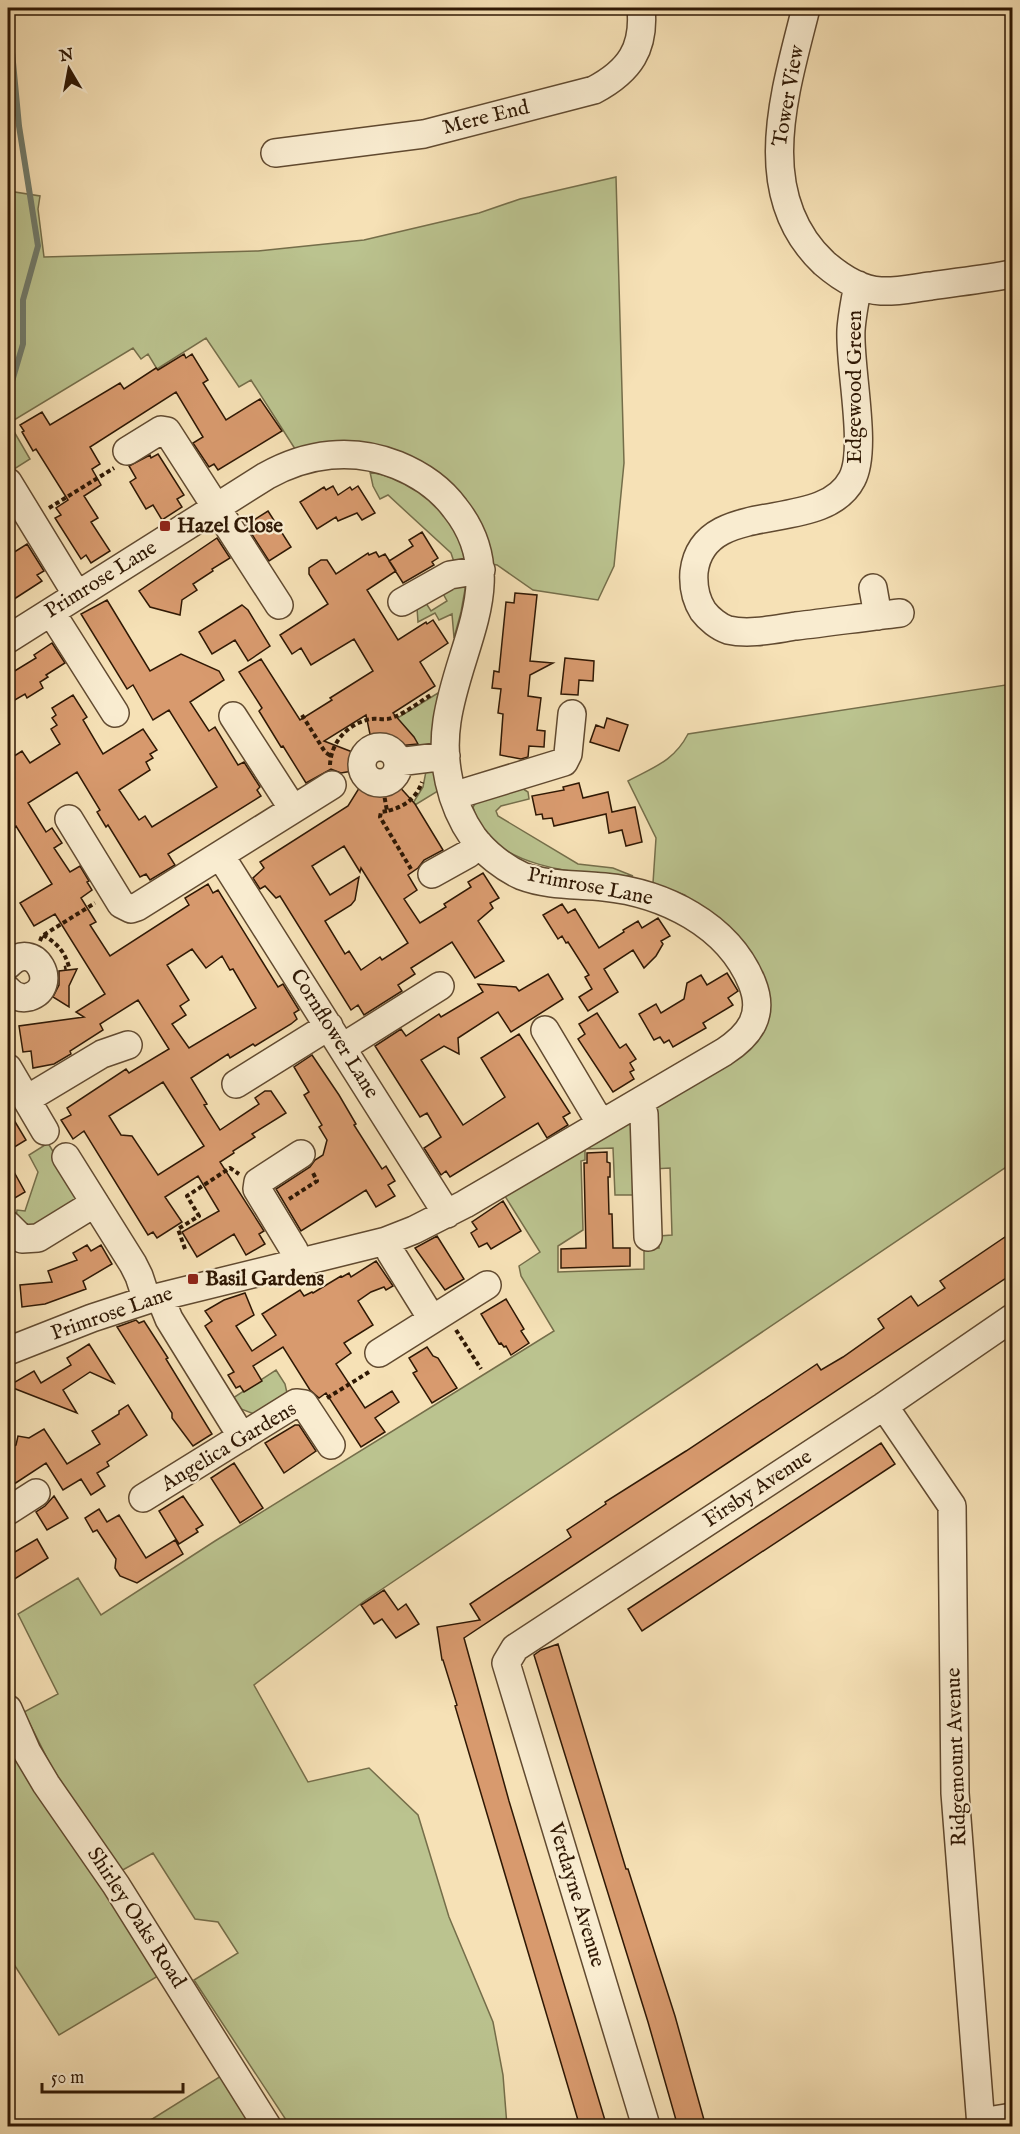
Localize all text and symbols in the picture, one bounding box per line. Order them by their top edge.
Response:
north arrow [39,39,99,99]
street label: Tower View [767,42,811,149]
text: N [57,45,75,67]
street label: Mere End [440,94,533,142]
street label: Edgewood Green [842,310,869,464]
place label: Hazel Close [177,513,283,540]
marker: Hazel Close [158,519,172,533]
street label: Primrose Lane [40,535,162,625]
street label: Primrose Lane [525,862,655,912]
street label: Cornflower Lane [283,964,385,1104]
place label: Basil Gardens [205,1266,324,1293]
marker: Basil Gardens [186,1272,200,1286]
street label: Primrose Lane [47,1280,177,1347]
street label: Angelica Gardens [156,1396,302,1499]
street label: Firsby Avenue [699,1444,818,1534]
street label: Ridgemount Avenue [940,1667,974,1847]
street label: Verdayne Avenue [541,1818,611,1971]
street label: Shirley Oaks Road [80,1842,192,1994]
scale bar [42,2056,183,2094]
text: 50 m [51,2067,84,2090]

